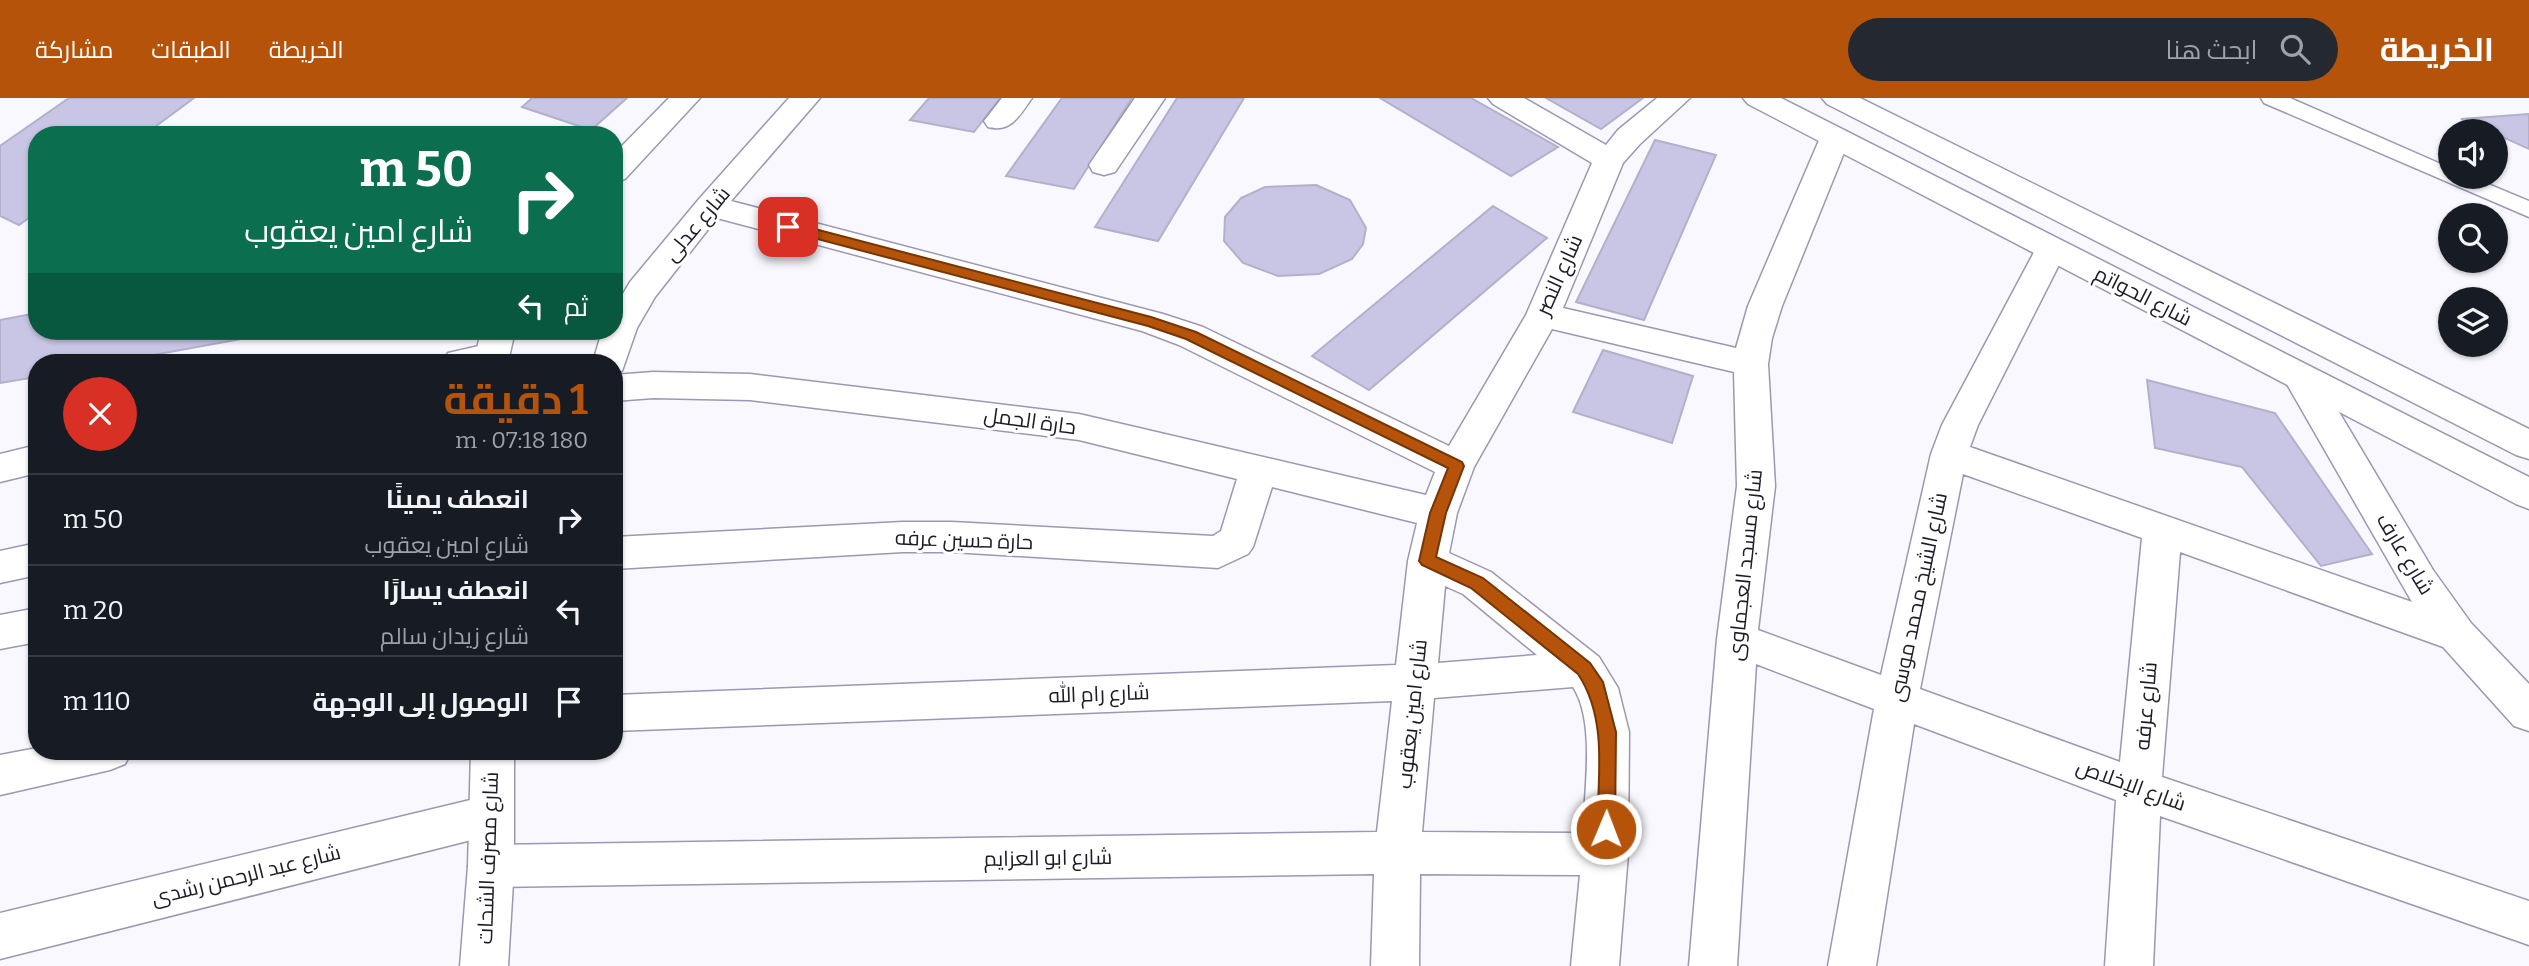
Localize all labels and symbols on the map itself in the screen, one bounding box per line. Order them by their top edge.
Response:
street label: شارع عدلى [658,181,737,267]
pin [758,197,818,257]
street label: شارع النصر [1529,230,1589,321]
street label: شارع الحواتم [2089,260,2196,333]
street label: حارة الجمل [982,402,1078,440]
street label: شارع مسجد العجماوى [1722,468,1769,662]
street label: شارع الشيخ محمد موسى [1883,490,1954,704]
street label: شارع عارف [2370,508,2440,600]
street label: حارة حسين عرفه [894,525,1034,555]
street label: شارع امين يعقوب [1391,638,1434,790]
street label: شارع عرفه [2129,661,2164,751]
street label: شارع رام الله [1048,678,1150,710]
street label: شارع الإخلاص [2072,753,2189,818]
street label: شارع مصرف الشحات [472,771,505,945]
position arrow [1569,792,1643,866]
street label: شارع عبد الرحمن رشدى [149,839,344,912]
street label: شارع ابو العزايم [983,844,1113,873]

